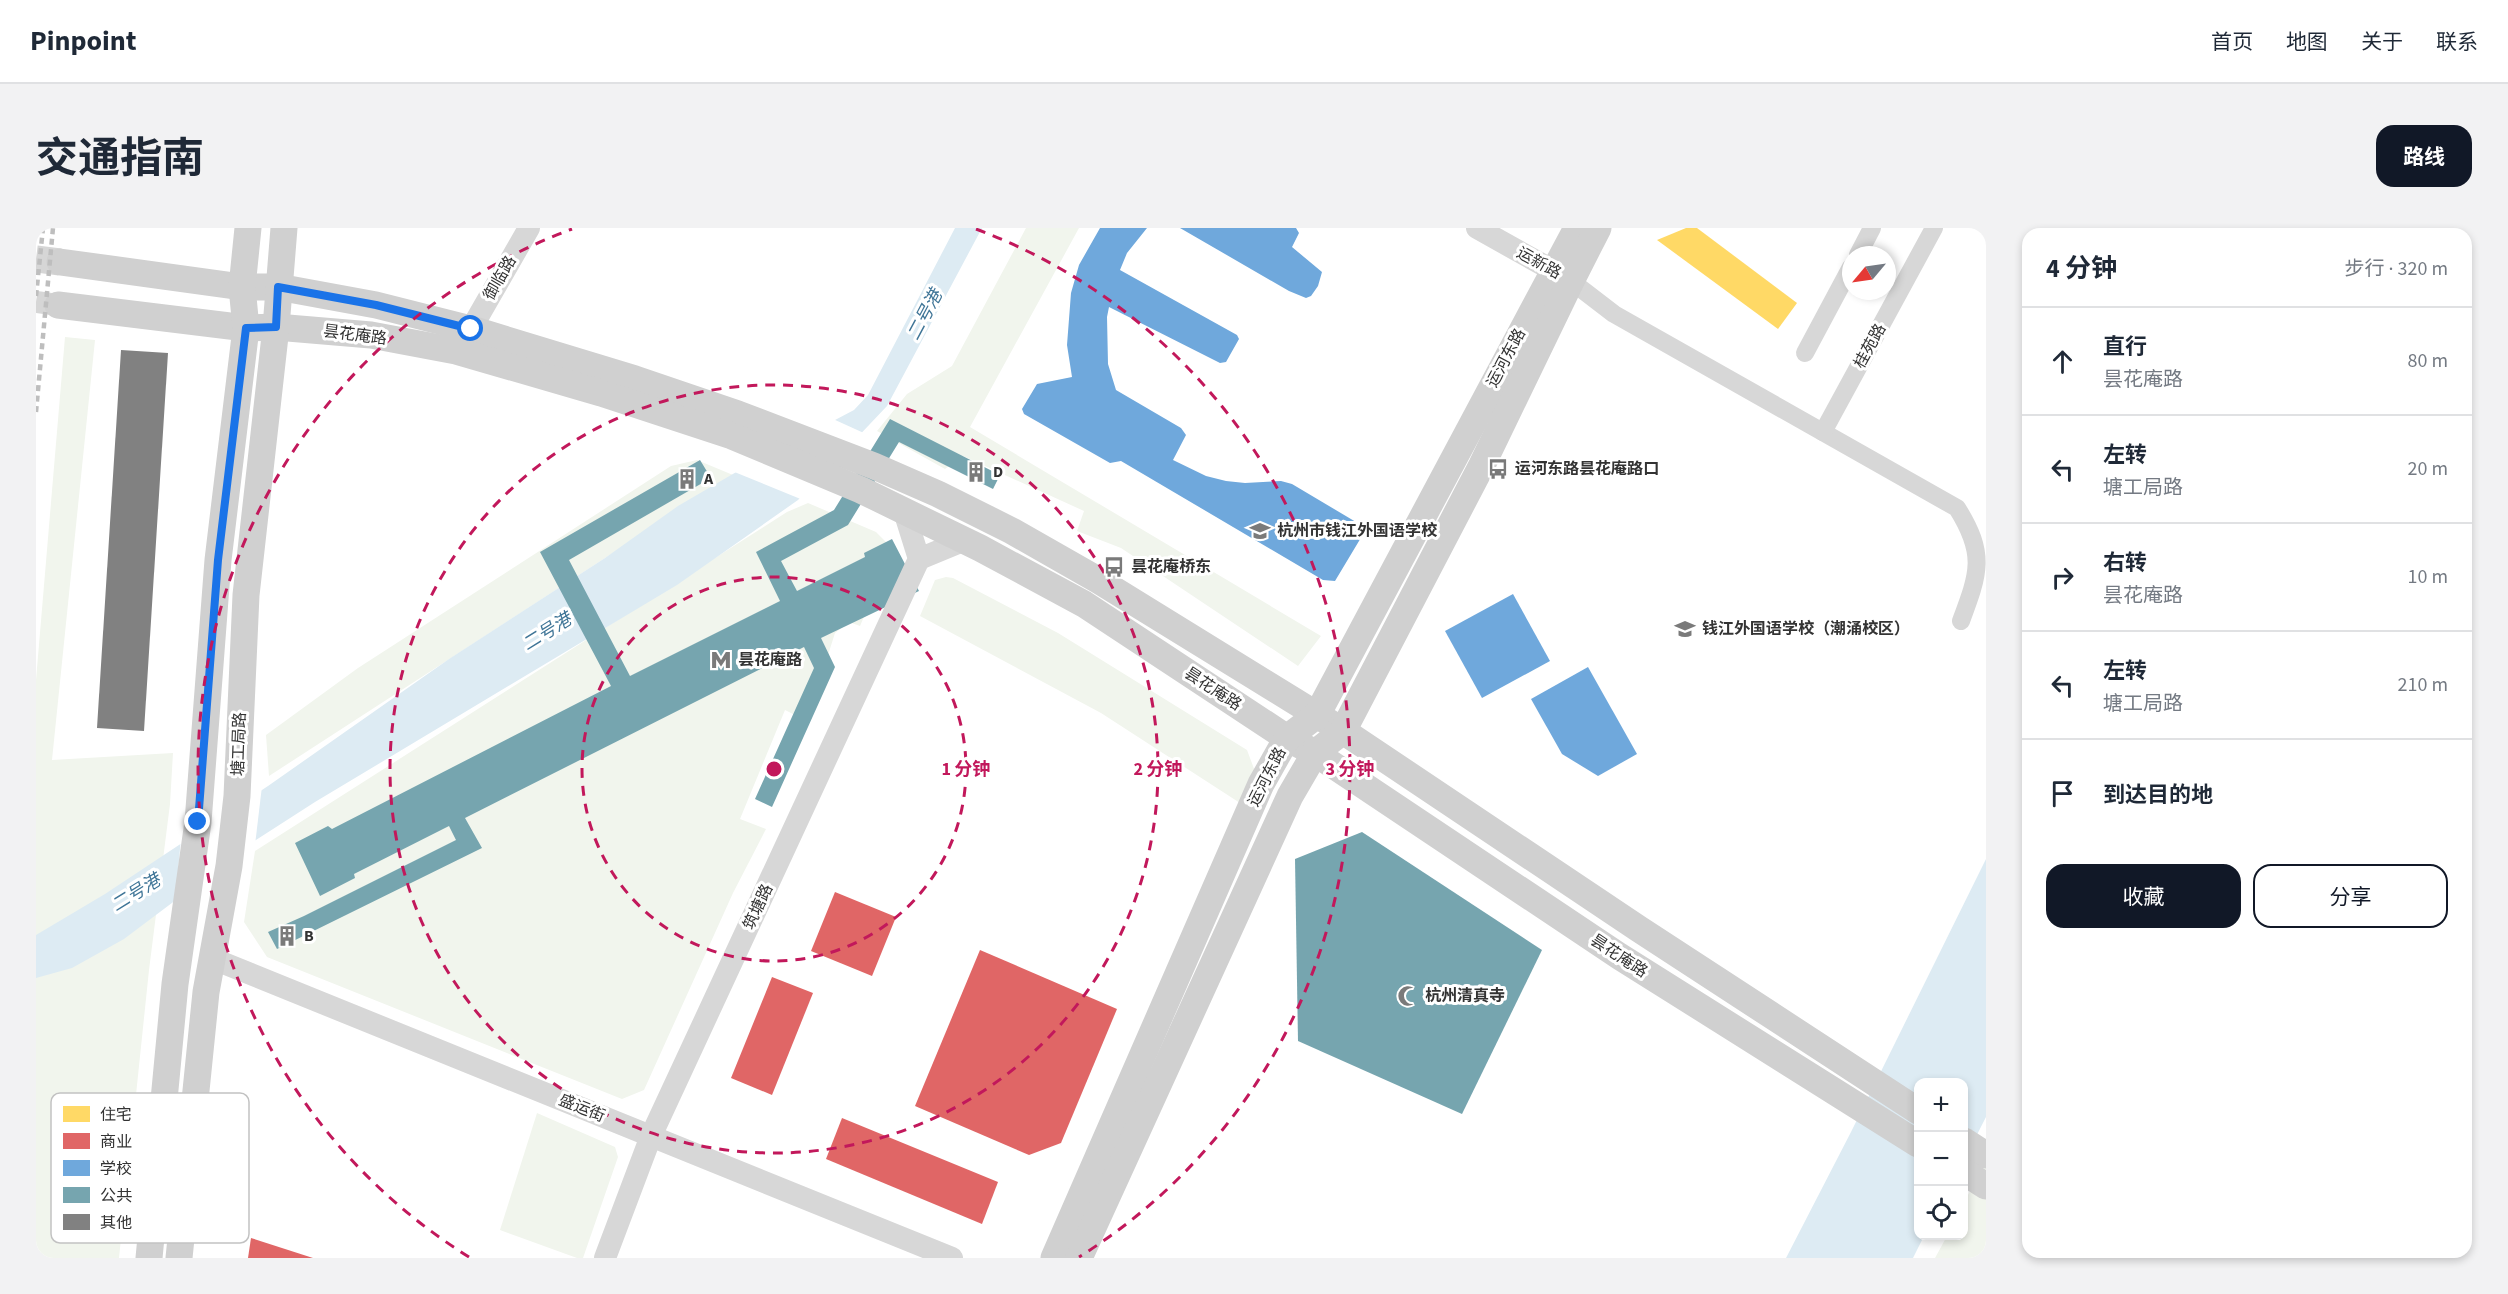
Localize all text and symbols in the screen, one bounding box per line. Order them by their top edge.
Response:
text: Pinpoint [30,21,137,61]
text: 首页 [2211,27,2253,57]
text: 地图 [2286,27,2328,57]
text: 关于 [2361,27,2403,57]
text: 联系 [2436,27,2478,57]
button: 路线 [2376,125,2472,187]
text: 交通指南 [36,129,204,189]
street label: 运新路 [1513,242,1565,284]
north arrow [1842,246,1896,300]
text: 4 分钟 [2046,250,2117,287]
street label: 御临路 [478,252,522,304]
text: 步行 · 320 m [2345,255,2448,283]
water label: 二号港 [901,283,950,345]
route start [457,315,483,341]
street label: 昙花庵路 [322,320,388,350]
street label: 桂苑路 [1849,320,1891,372]
street label: 运河东路 [1481,325,1531,391]
text: 直行 [2103,331,2147,363]
icon: ahead [2046,345,2079,378]
text: 80 m [2408,347,2448,375]
text: 昙花庵路 [2103,366,2183,394]
text: 左转 [2103,439,2147,471]
icon: left [2046,453,2079,486]
text: 20 m [2408,455,2448,483]
bus stop icon: 运河东路昙花庵路口 [1486,457,1510,481]
place label: 运河东路昙花庵路口 [1515,458,1659,480]
building icon: D [964,460,988,484]
place label: D [993,461,1003,483]
building icon: A [675,467,699,491]
place label: A [703,468,714,490]
text: 塘工局路 [2103,474,2183,502]
school or university icon: 杭州市钱江外国语学校 [1248,519,1272,543]
place label: 杭州市钱江外国语学校 [1277,520,1438,542]
text: 右转 [2103,547,2147,579]
bus stop icon: 昙花庵桥东 [1102,555,1126,579]
place label: 昙花庵桥东 [1131,556,1211,578]
icon: right [2046,561,2079,594]
text: 10 m [2408,563,2448,591]
text: 昙花庵路 [2103,582,2183,610]
water label: 二号港 [517,606,579,657]
school or university icon: 钱江外国语学校（潮涌校区） [1673,617,1697,641]
place label: 钱江外国语学校（潮涌校区） [1702,618,1910,640]
metro station icon: 昙花庵路 [709,648,733,672]
place label: 昙花庵路 [738,649,802,671]
text: 左转 [2103,655,2147,687]
street label: 昙花庵路 [1180,662,1246,716]
icon: left [2046,669,2079,702]
text: 210 m [2398,671,2448,699]
text: 塘工局路 [2103,690,2183,718]
street label: 塘工局路 [227,712,251,776]
street label: 运河东路 [1243,743,1291,811]
text: 1 分钟 [941,757,991,782]
text: 2 分钟 [1133,757,1183,782]
text: 3 分钟 [1325,757,1375,782]
centre of rings [764,759,784,779]
icon: arrive [2046,777,2079,810]
text: 到达目的地 [2103,779,2213,811]
route end [184,808,210,834]
button: 收藏 [2046,864,2241,928]
button: 分享 [2253,864,2448,928]
water label: 二号港 [106,867,168,918]
street label: 筑塘路 [738,881,778,933]
building icon: B [275,924,299,948]
place label: B [304,925,314,947]
street label: 昙花庵路 [1586,929,1652,983]
mosque icon: 杭州清真寺 [1396,984,1420,1008]
place label: 杭州清真寺 [1425,985,1505,1007]
map controls [1914,1078,1968,1240]
button: + [1914,1078,1968,1132]
street label: 盛运街 [556,1089,608,1127]
legend [51,1093,249,1243]
text: 住宅 [100,1104,132,1126]
text: 商业 [100,1131,132,1153]
button: − [1914,1132,1968,1186]
text: 学校 [100,1158,132,1180]
text: 公共 [100,1185,132,1207]
button: locate [1914,1186,1968,1240]
text: 其他 [100,1212,132,1234]

